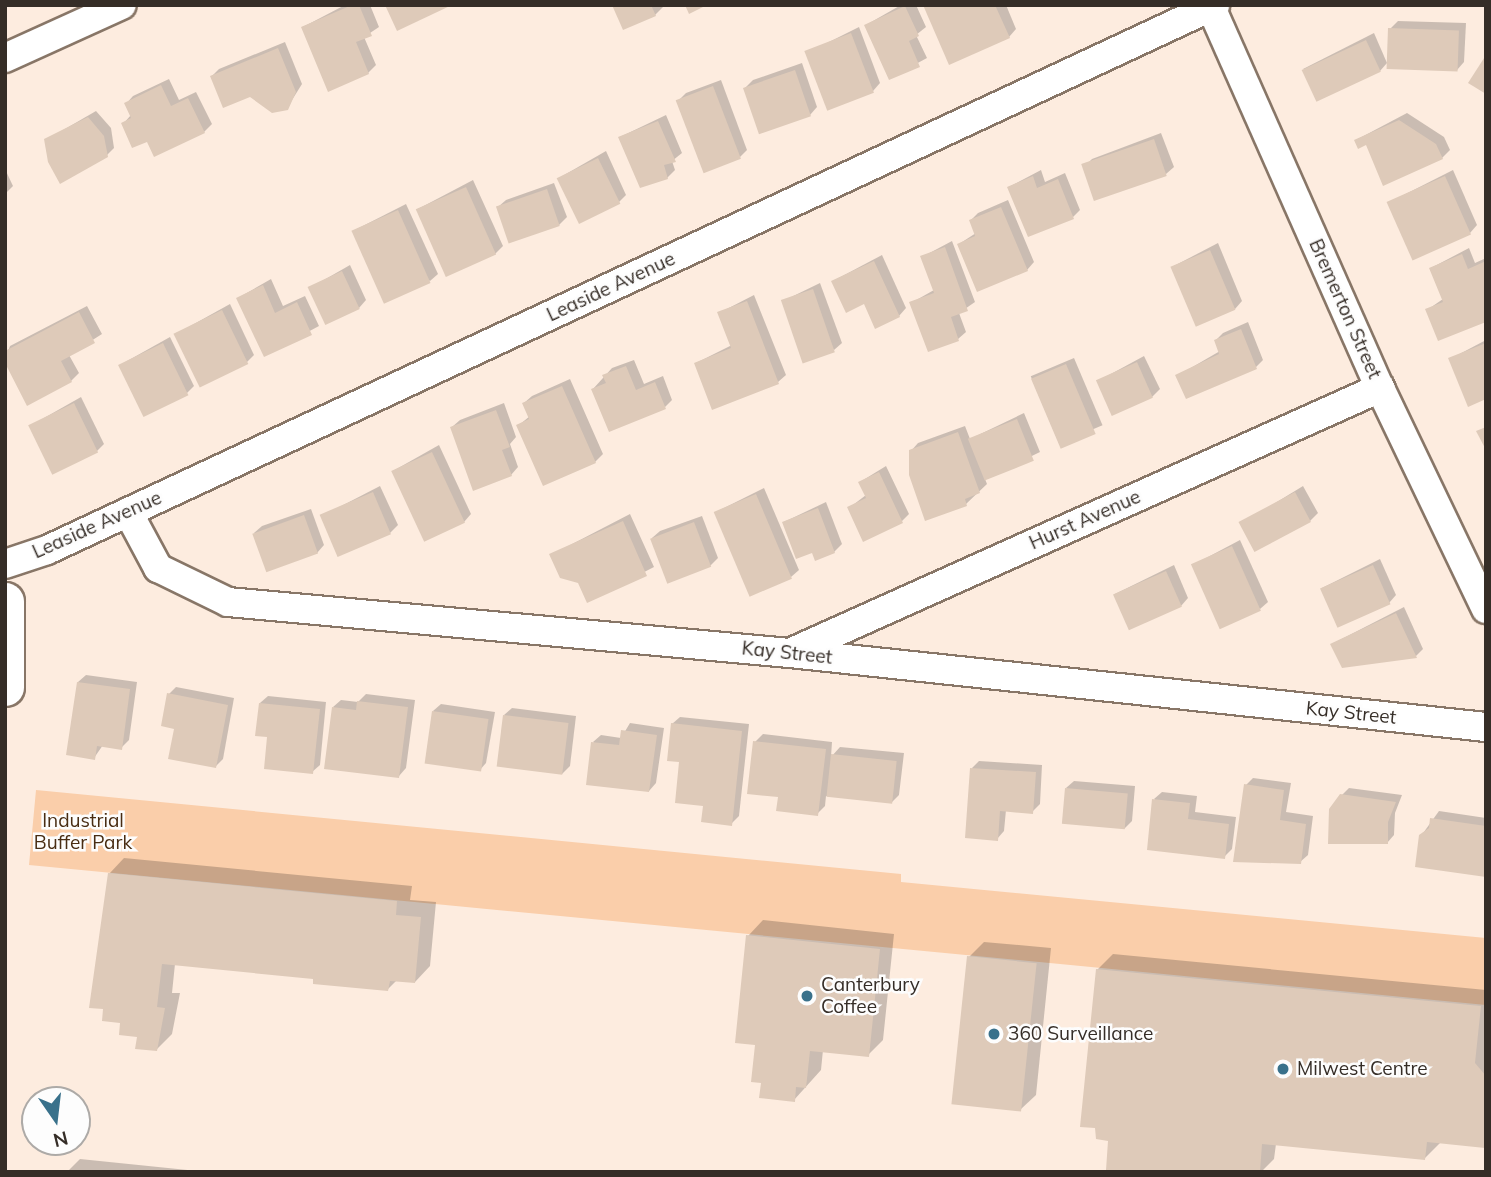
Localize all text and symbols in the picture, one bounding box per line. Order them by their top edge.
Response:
street label: Bremerton Street [1304,236,1386,382]
street label: Leaside Avenue [543,247,679,327]
street label: Hurst Avenue [1026,485,1144,555]
street label: Leaside Avenue [29,486,165,564]
street label: Kay Street [741,637,833,669]
street label: Kay Street [1305,697,1397,729]
park label: Industrial Buffer Park [34,810,132,854]
place label: Canterbury Coffee [821,974,920,1018]
marker: Canterbury Coffee [799,988,815,1004]
place label: 360 Surveillance [1008,1023,1153,1045]
marker: 360 Surveillance [986,1026,1002,1042]
place label: Milwest Centre [1297,1058,1428,1080]
marker: Milwest Centre [1275,1061,1291,1077]
north arrow [21,1086,91,1156]
text: N [51,1126,70,1153]

